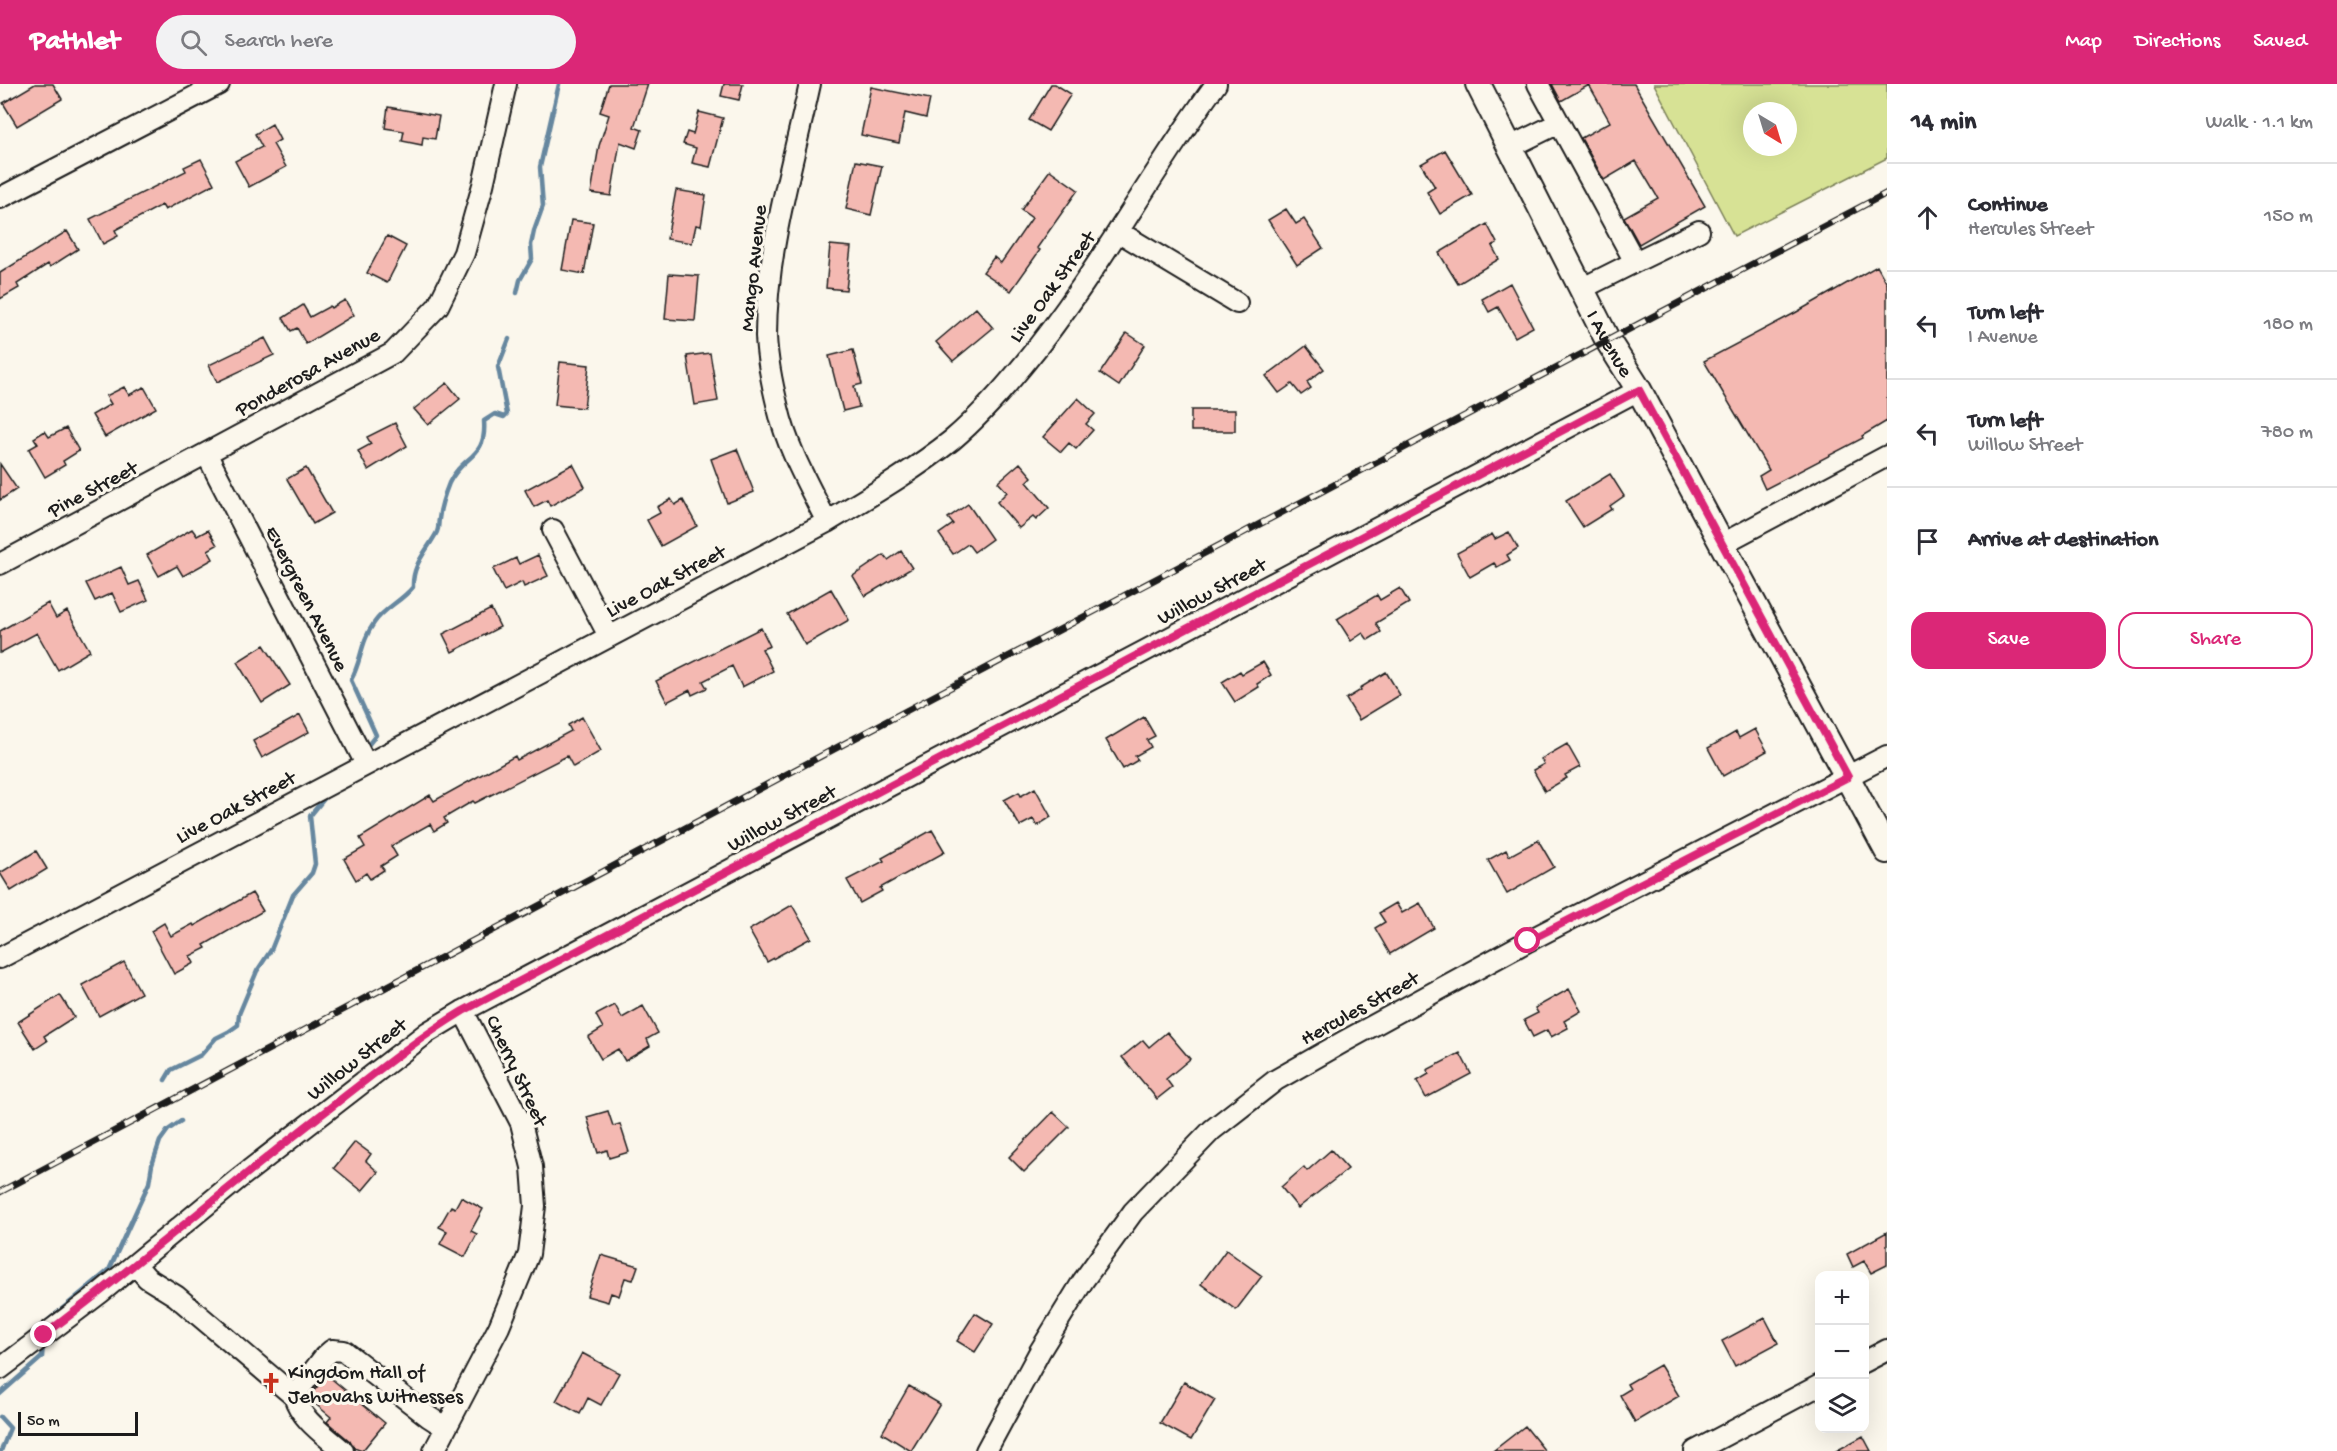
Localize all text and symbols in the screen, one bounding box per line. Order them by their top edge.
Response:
search box [156,15,576,69]
text: Pathlet [30,26,120,59]
icon: search [177,26,210,59]
text: Search here [225,29,333,55]
text: Map [2065,30,2102,55]
text: Directions [2135,30,2220,55]
text: Saved [2253,30,2307,55]
north arrow [1743,102,1797,156]
text: 14 min [1911,108,1976,139]
text: Walk · 1.1 km [2206,112,2313,135]
text: Continue [1968,193,2048,219]
icon: ahead [1911,201,1944,234]
street label: Mango Avenue [736,203,775,333]
text: 150 m [2264,206,2313,229]
text: Hercules Street [1968,219,2093,242]
street label: Live Oak Street [1005,225,1104,349]
text: Turn left [1968,301,2042,327]
street label: I Avenue [1579,307,1637,384]
icon: left [1911,309,1944,342]
text: 180 m [2264,314,2313,337]
street label: Ponderosa Avenue [231,323,386,425]
text: I Avenue [1968,327,2038,350]
text: Turn left [1968,409,2042,435]
icon: left [1911,417,1944,450]
text: 780 m [2261,422,2313,445]
text: Willow Street [1968,435,2082,458]
street label: Pine Street [44,456,145,526]
street label: Evergreen Avenue [257,523,353,677]
icon: arrive [1911,525,1944,558]
text: Arrive at destination [1968,528,2158,554]
street label: Live Oak Street [603,540,733,625]
street label: Willow Street [1154,553,1274,632]
button: Save [1911,612,2106,669]
button: Share [2118,612,2313,669]
street label: Live Oak Street [173,766,303,851]
street label: Willow Street [724,780,844,859]
route start [1514,927,1540,953]
street label: Hercules Street [1297,966,1426,1053]
street label: Cherry Street [478,1012,552,1133]
street label: Willow Street [303,1013,415,1107]
map controls [1815,1271,1869,1433]
button: + [1815,1271,1869,1325]
route end [30,1321,56,1347]
button: − [1815,1325,1869,1379]
place label: Kingdom Hall of Jehovahs Witnesses [288,1362,464,1411]
church icon: Kingdom Hall of Jehovahs Witnesses [259,1371,283,1395]
button: layers [1815,1379,1869,1433]
scale bar [18,1409,138,1436]
text: 50 m [27,1413,60,1432]

